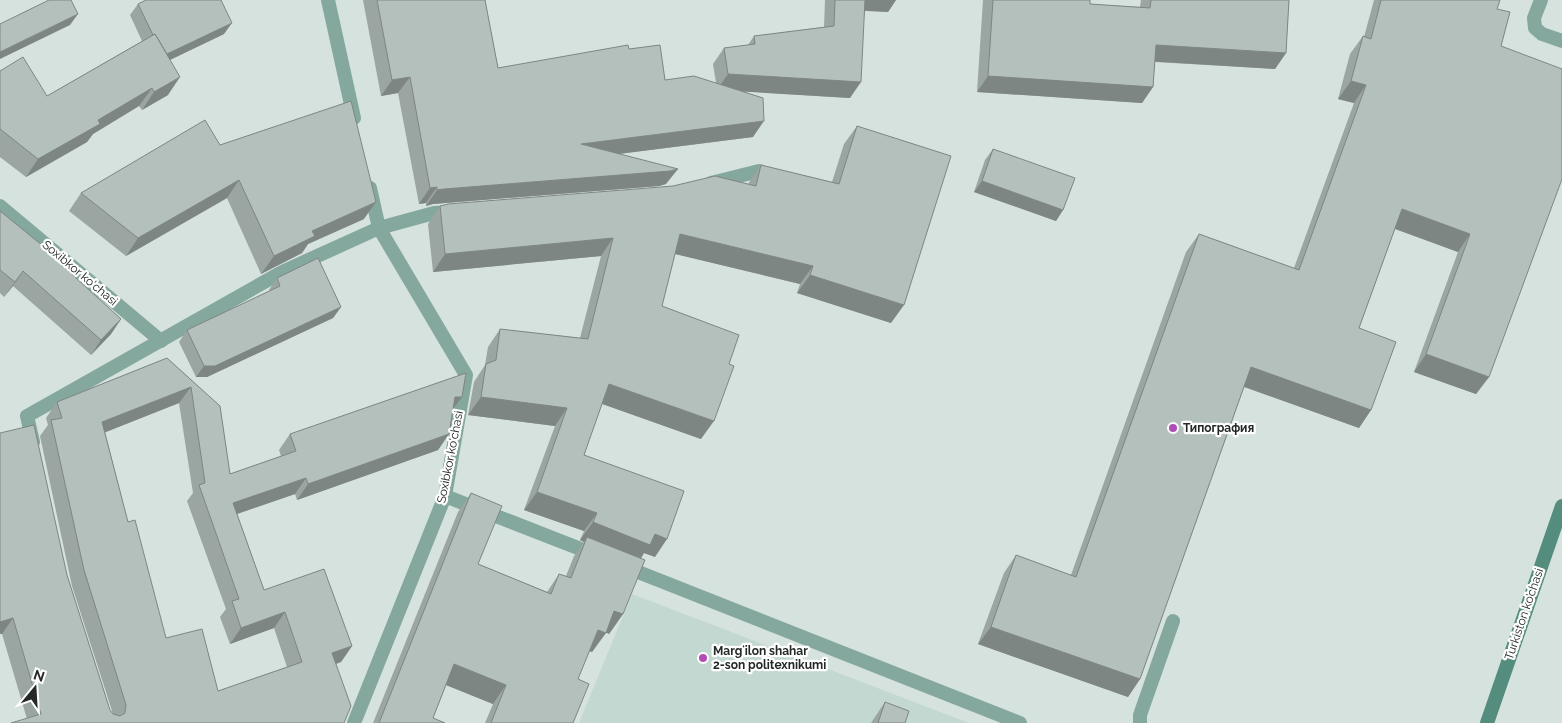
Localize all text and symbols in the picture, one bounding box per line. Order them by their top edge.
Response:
street label: Soxibkor ko'chasi [40,237,120,309]
street label: Soxibkor ko'chasi [434,410,466,504]
place label: Типография [1183,421,1254,435]
marker: Типография [1167,422,1179,434]
street label: Turkiston ko’chasi [1502,566,1546,662]
place label: Margʻilon shahar 2-son politexnikumi [713,644,826,672]
marker: Margʻilon shahar 2-son politexnikumi [697,652,709,664]
north arrow [10,663,60,713]
text: N [31,666,47,685]

